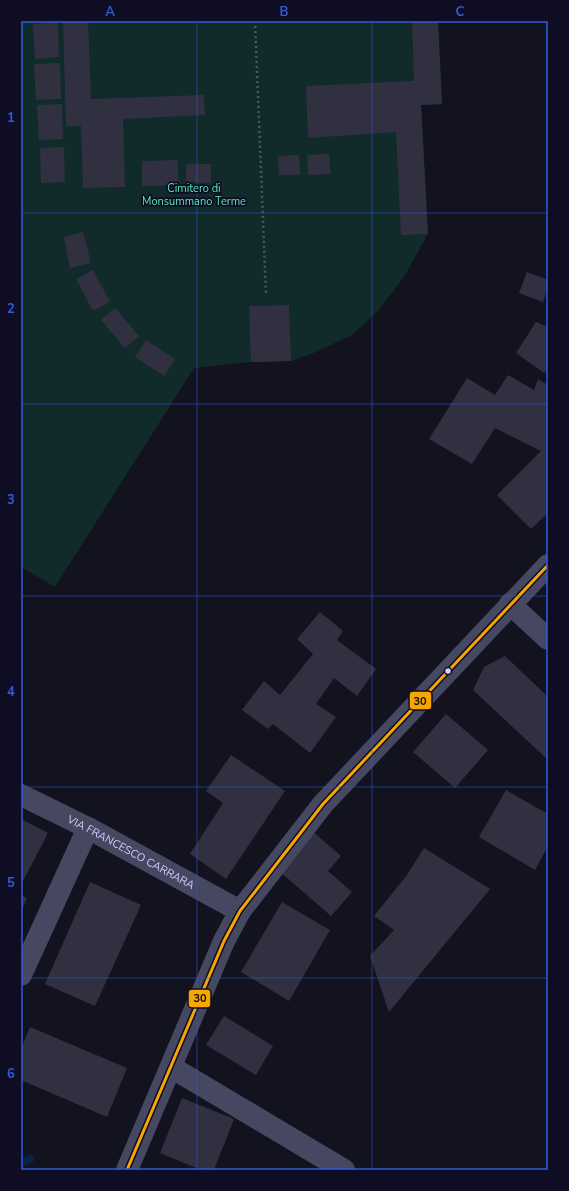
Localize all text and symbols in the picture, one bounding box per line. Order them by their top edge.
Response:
text: A [105,3,115,21]
text: B [280,3,289,21]
text: C [456,3,465,21]
text: 1 [7,109,15,127]
park label: Cimitero di Monsummano Terme [142,181,246,209]
text: 2 [7,300,15,318]
text: 3 [7,491,15,509]
unlabelled marker [443,666,453,676]
text: 4 [7,683,15,701]
line badge: 30 [409,691,432,710]
text: 30 [413,694,427,709]
street label: VIA FRANCESCO CARRARA [64,812,197,893]
text: 5 [7,874,15,892]
line badge: 30 [188,989,211,1008]
text: 30 [193,991,207,1006]
text: 6 [7,1065,15,1083]

